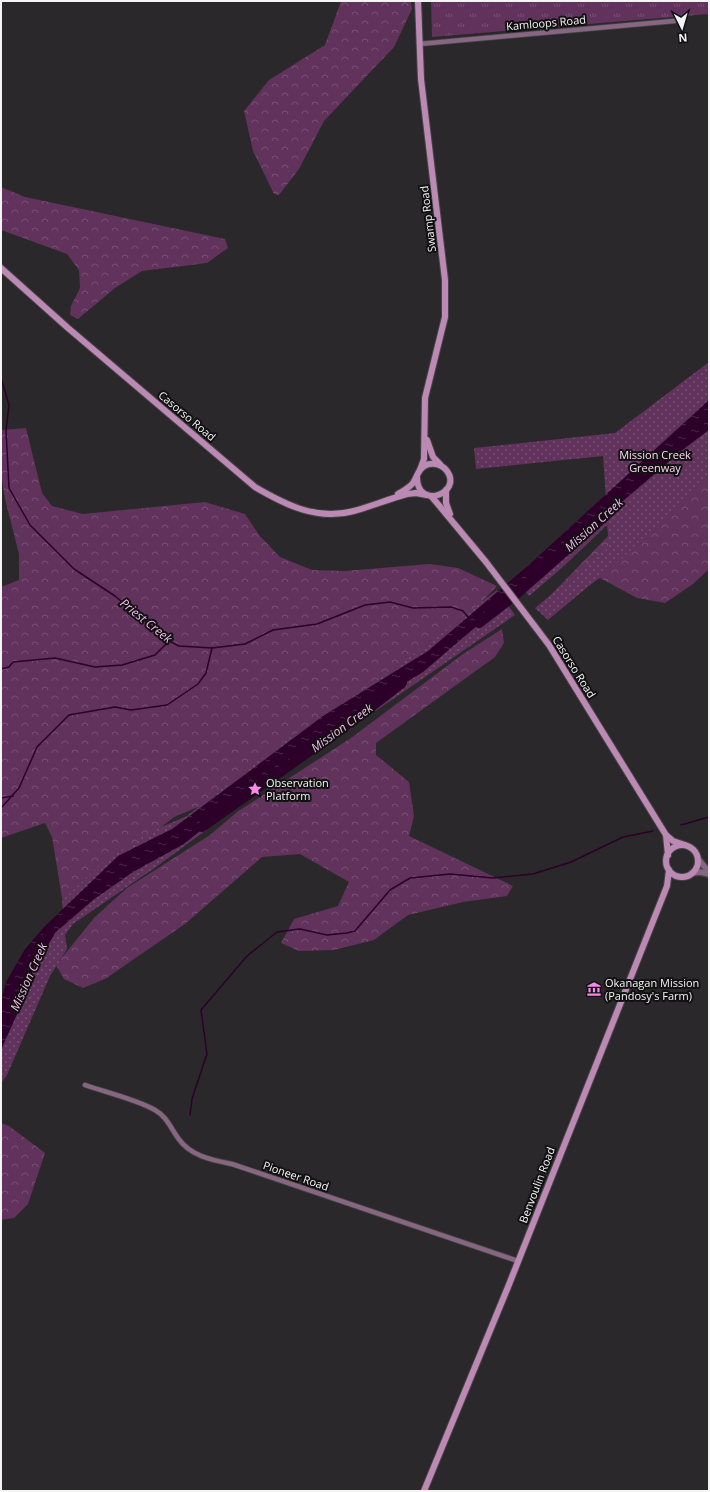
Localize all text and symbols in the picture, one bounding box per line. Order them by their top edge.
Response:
north arrow [662,8,702,48]
street label: Kamloops Road [505,12,587,33]
text: N [678,31,688,46]
street label: Swamp Road [416,185,439,253]
street label: Casorso Road [156,387,219,444]
park label: Mission Creek Greenway [619,447,691,475]
water label: Mission Creek [561,493,627,555]
water label: Priest Creek [117,594,177,648]
street label: Casorso Road [549,633,599,701]
water label: Mission Creek [307,699,377,756]
place label: Observation Platform [266,775,329,803]
place icon: Observation Platform [247,781,263,797]
water label: Mission Creek [6,939,52,1014]
place label: Okanagan Mission (Pandosy's Farm) [605,975,699,1003]
museum icon: Okanagan Mission (Pandosy's Farm) [586,981,602,997]
street label: Benvoulin Road [515,1145,558,1225]
street label: Pioneer Road [261,1157,331,1194]

